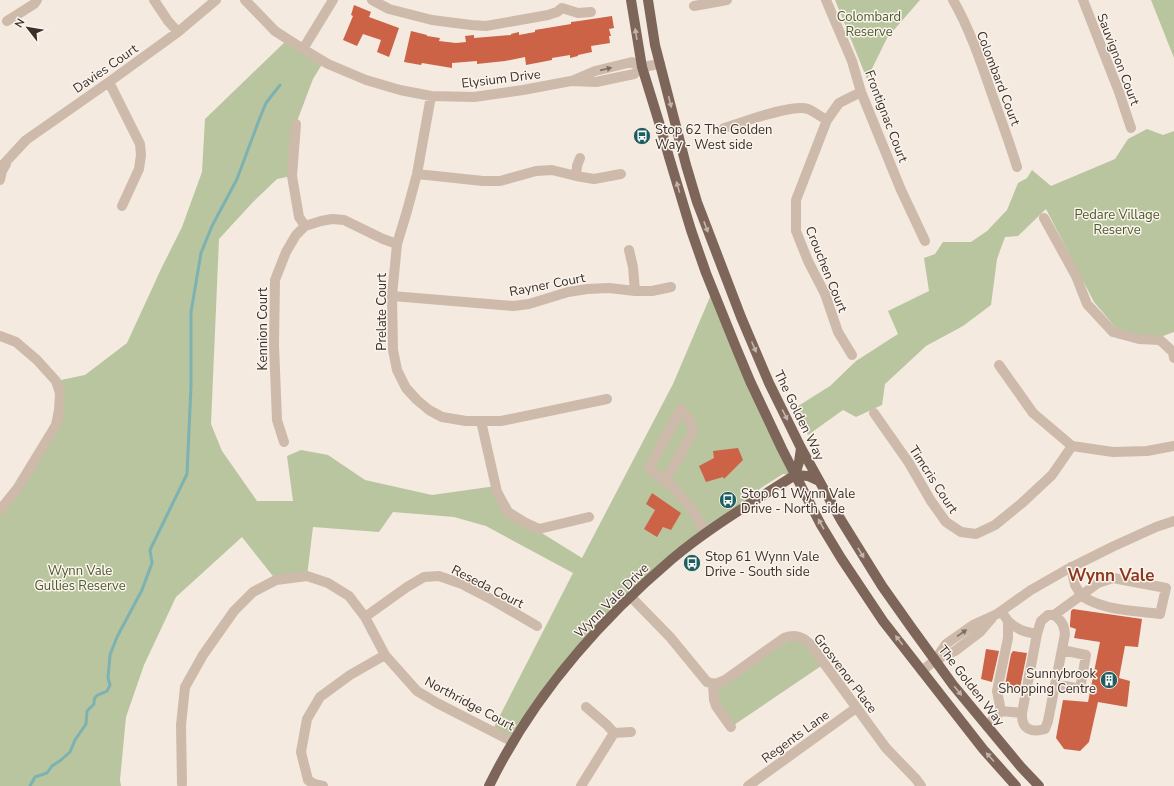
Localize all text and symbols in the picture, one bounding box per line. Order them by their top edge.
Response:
north arrow [8,8,48,48]
park label: Colombard Reserve [837,8,901,41]
street label: Sauvignon Court [1092,11,1144,108]
text: N [11,16,28,30]
one-way arrow [633,28,639,40]
street label: Colombard Court [972,28,1025,129]
street label: Davies Court [70,40,142,98]
street label: Elysium Drive [460,65,542,93]
one-way arrow [600,65,612,71]
street label: Frontignac Court [860,68,912,165]
one-way arrow [667,96,673,108]
place label: Stop 62 The Golden Way - West side [655,121,772,154]
bus stop icon: Stop 62 The Golden Way - West side [632,126,652,146]
one-way arrow [675,181,681,193]
park label: Pedare Village Reserve [1074,206,1160,239]
one-way arrow [703,221,709,233]
street label: Crouchen Court [801,224,852,315]
street label: Rayner Court [508,269,587,301]
street label: Prelate Court [373,273,391,351]
street label: Kennion Court [254,287,272,371]
one-way arrow [751,342,757,354]
street label: The Golden Way [769,367,829,464]
one-way arrow [782,410,788,421]
street label: Timcris Court [904,442,962,517]
place label: Stop 61 Wynn Vale Drive - North side [741,485,855,518]
bus stop icon: Stop 61 Wynn Vale Drive - North side [718,490,738,510]
one-way arrow [817,518,824,530]
one-way arrow [858,547,865,559]
place label: Stop 61 Wynn Vale Drive - South side [705,548,819,581]
bus stop icon: Stop 61 Wynn Vale Drive - South side [682,553,702,573]
street label: Wynn Vale Drive [570,559,653,642]
street label: Reseda Court [448,561,527,613]
park label: Wynn Vale Gullies Reserve [34,562,126,595]
district label: Wynn Vale [1068,564,1154,587]
one-way arrow [956,629,967,637]
street label: Grosvenor Place [809,630,881,717]
one-way arrow [894,634,903,645]
street label: The Golden Way [934,641,1009,730]
place label: Sunnybrook Shopping Centre [998,665,1096,698]
building icon: Sunnybrook Shopping Centre [1099,670,1119,690]
street label: Northridge Court [421,673,518,735]
one-way arrow [954,686,963,697]
street label: Regents Lane [758,706,833,768]
one-way arrow [986,752,995,762]

